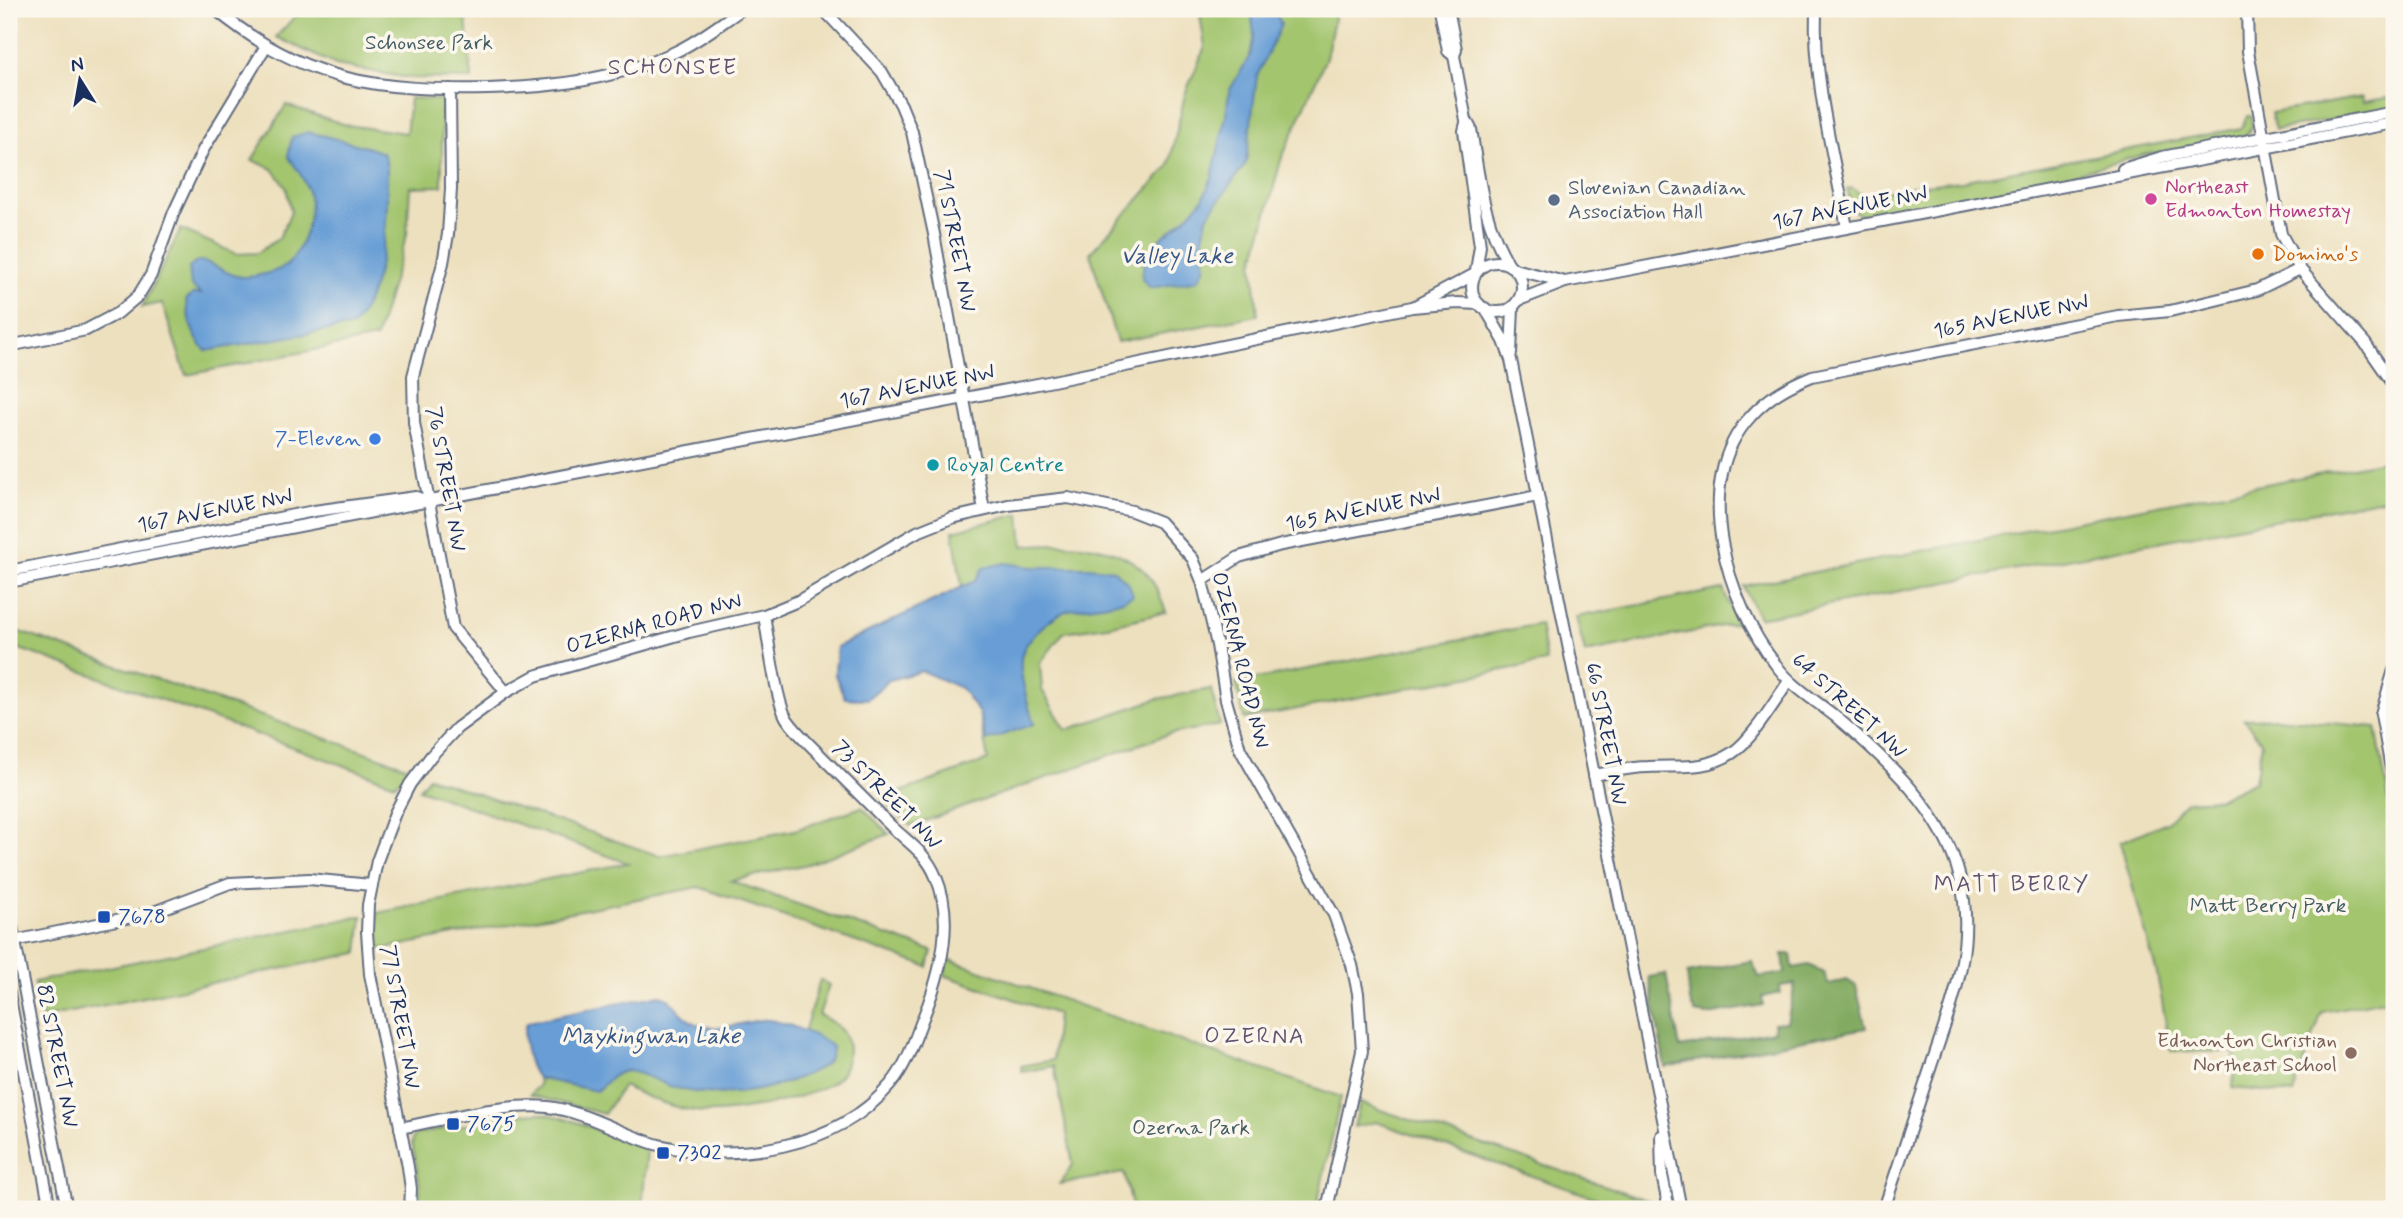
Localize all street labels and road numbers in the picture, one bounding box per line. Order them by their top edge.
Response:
street label: 71 STREET NW [927,167,983,315]
street label: 167 AVENUE NW [1770,179,1930,237]
street label: 165 AVENUE NW [1931,288,2091,346]
street label: 167 AVENUE NW [837,358,997,416]
street label: 76 STREET NW [419,404,473,554]
street label: 165 AVENUE NW [1283,481,1443,539]
street label: 167 AVENUE NW [135,482,295,540]
street label: OZERNA ROAD NW [1205,569,1275,751]
street label: OZERNA ROAD NW [563,587,745,661]
street label: 64 STREET NW [1785,647,1913,765]
street label: 66 STREET NW [1578,660,1634,808]
street label: 73 STREET NW [826,734,948,856]
street label: 77 STREET NW [374,943,426,1091]
street label: 82 STREET NW [29,982,85,1130]

